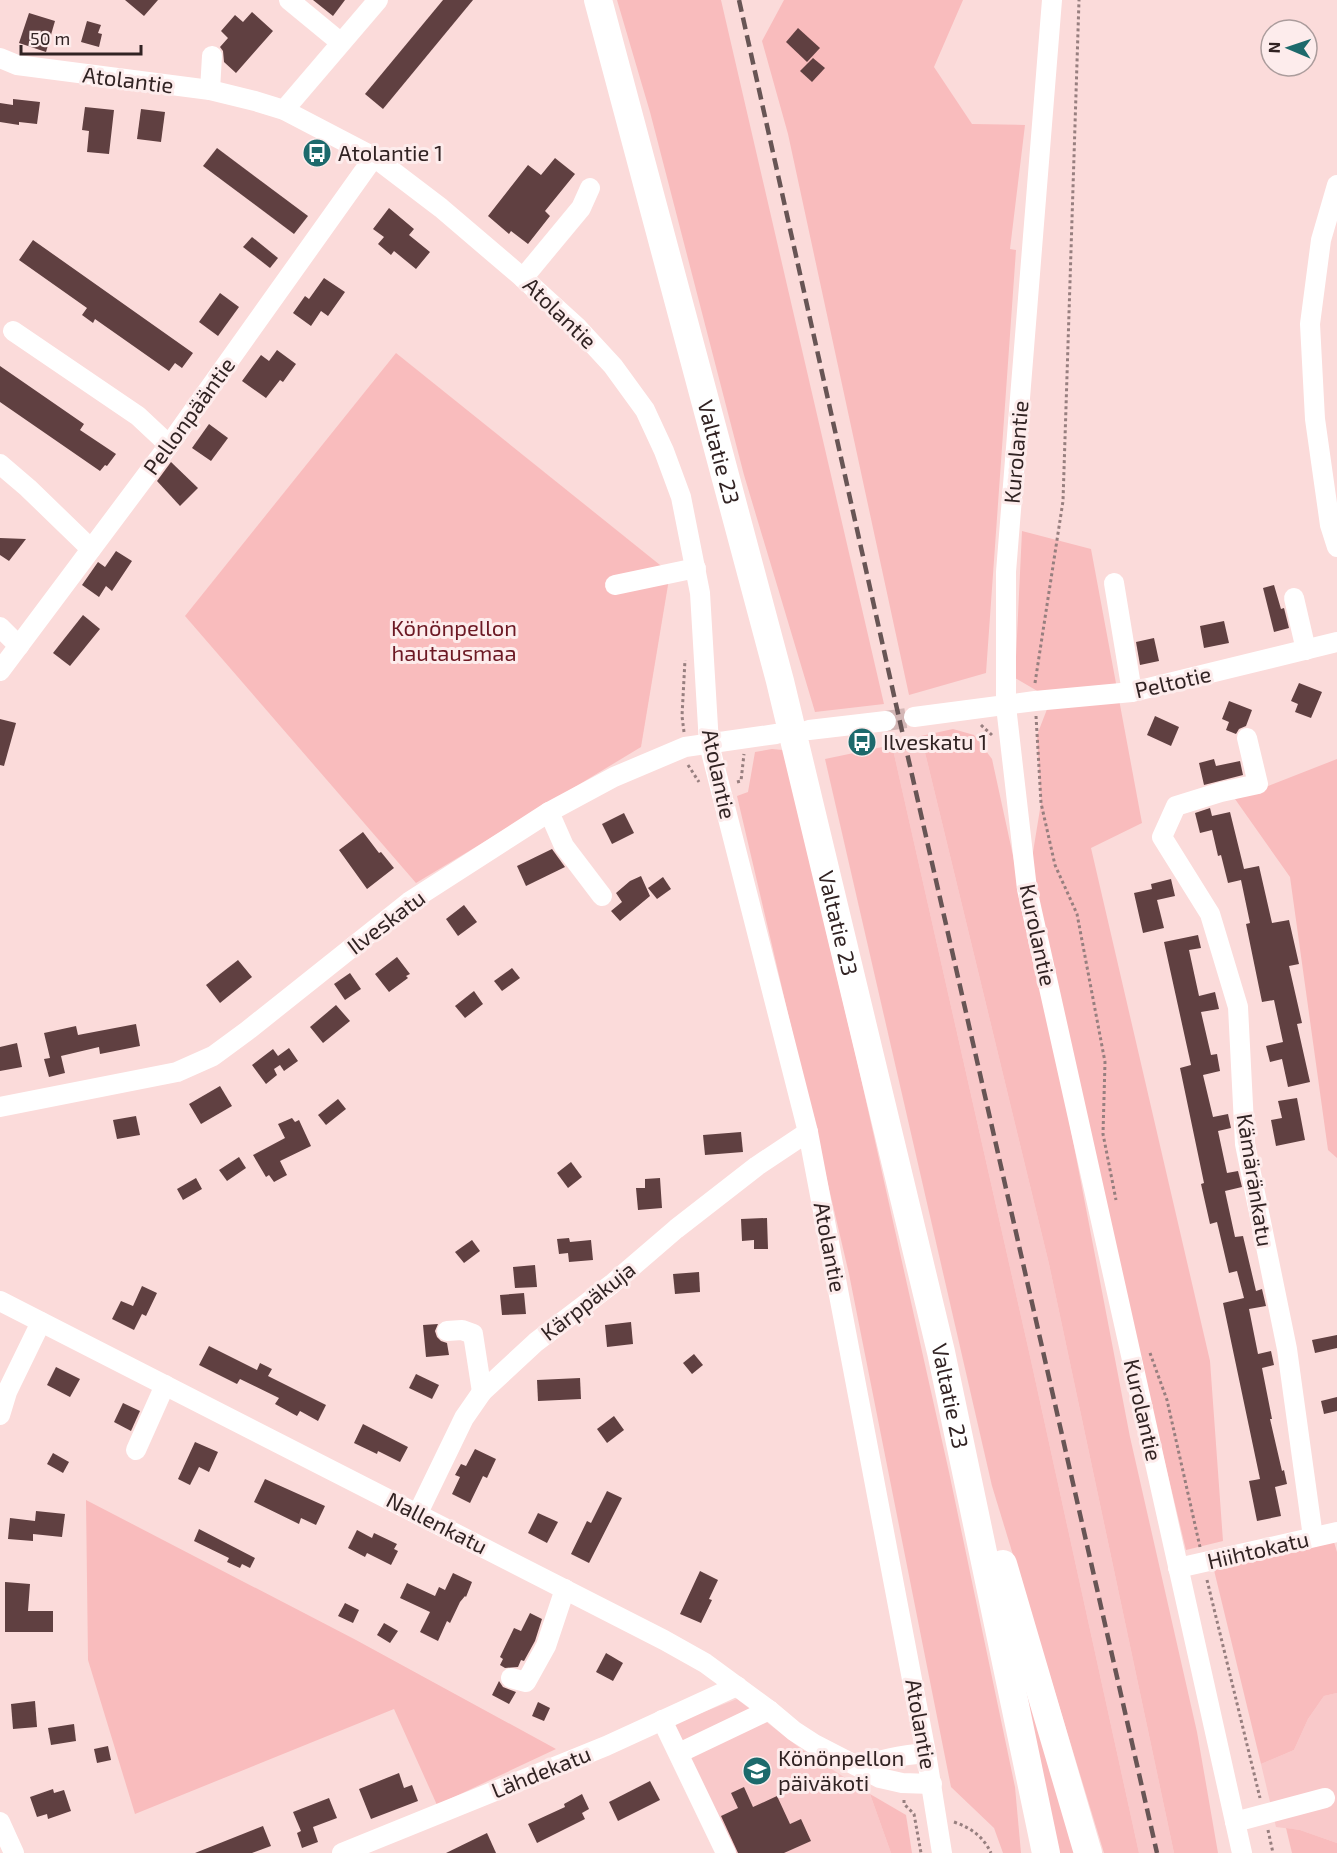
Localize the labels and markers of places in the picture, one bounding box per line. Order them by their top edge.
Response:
bus stop icon: Atolantie 1 [301,137,333,169]
place label: Atolantie 1 [338,139,443,165]
bus stop icon: Ilveskatu 1 [846,726,878,758]
place label: Ilveskatu 1 [883,728,987,754]
place label: Könönpellon päiväkoti [778,1744,904,1795]
school or university icon: Könönpellon päiväkoti [741,1755,773,1787]

